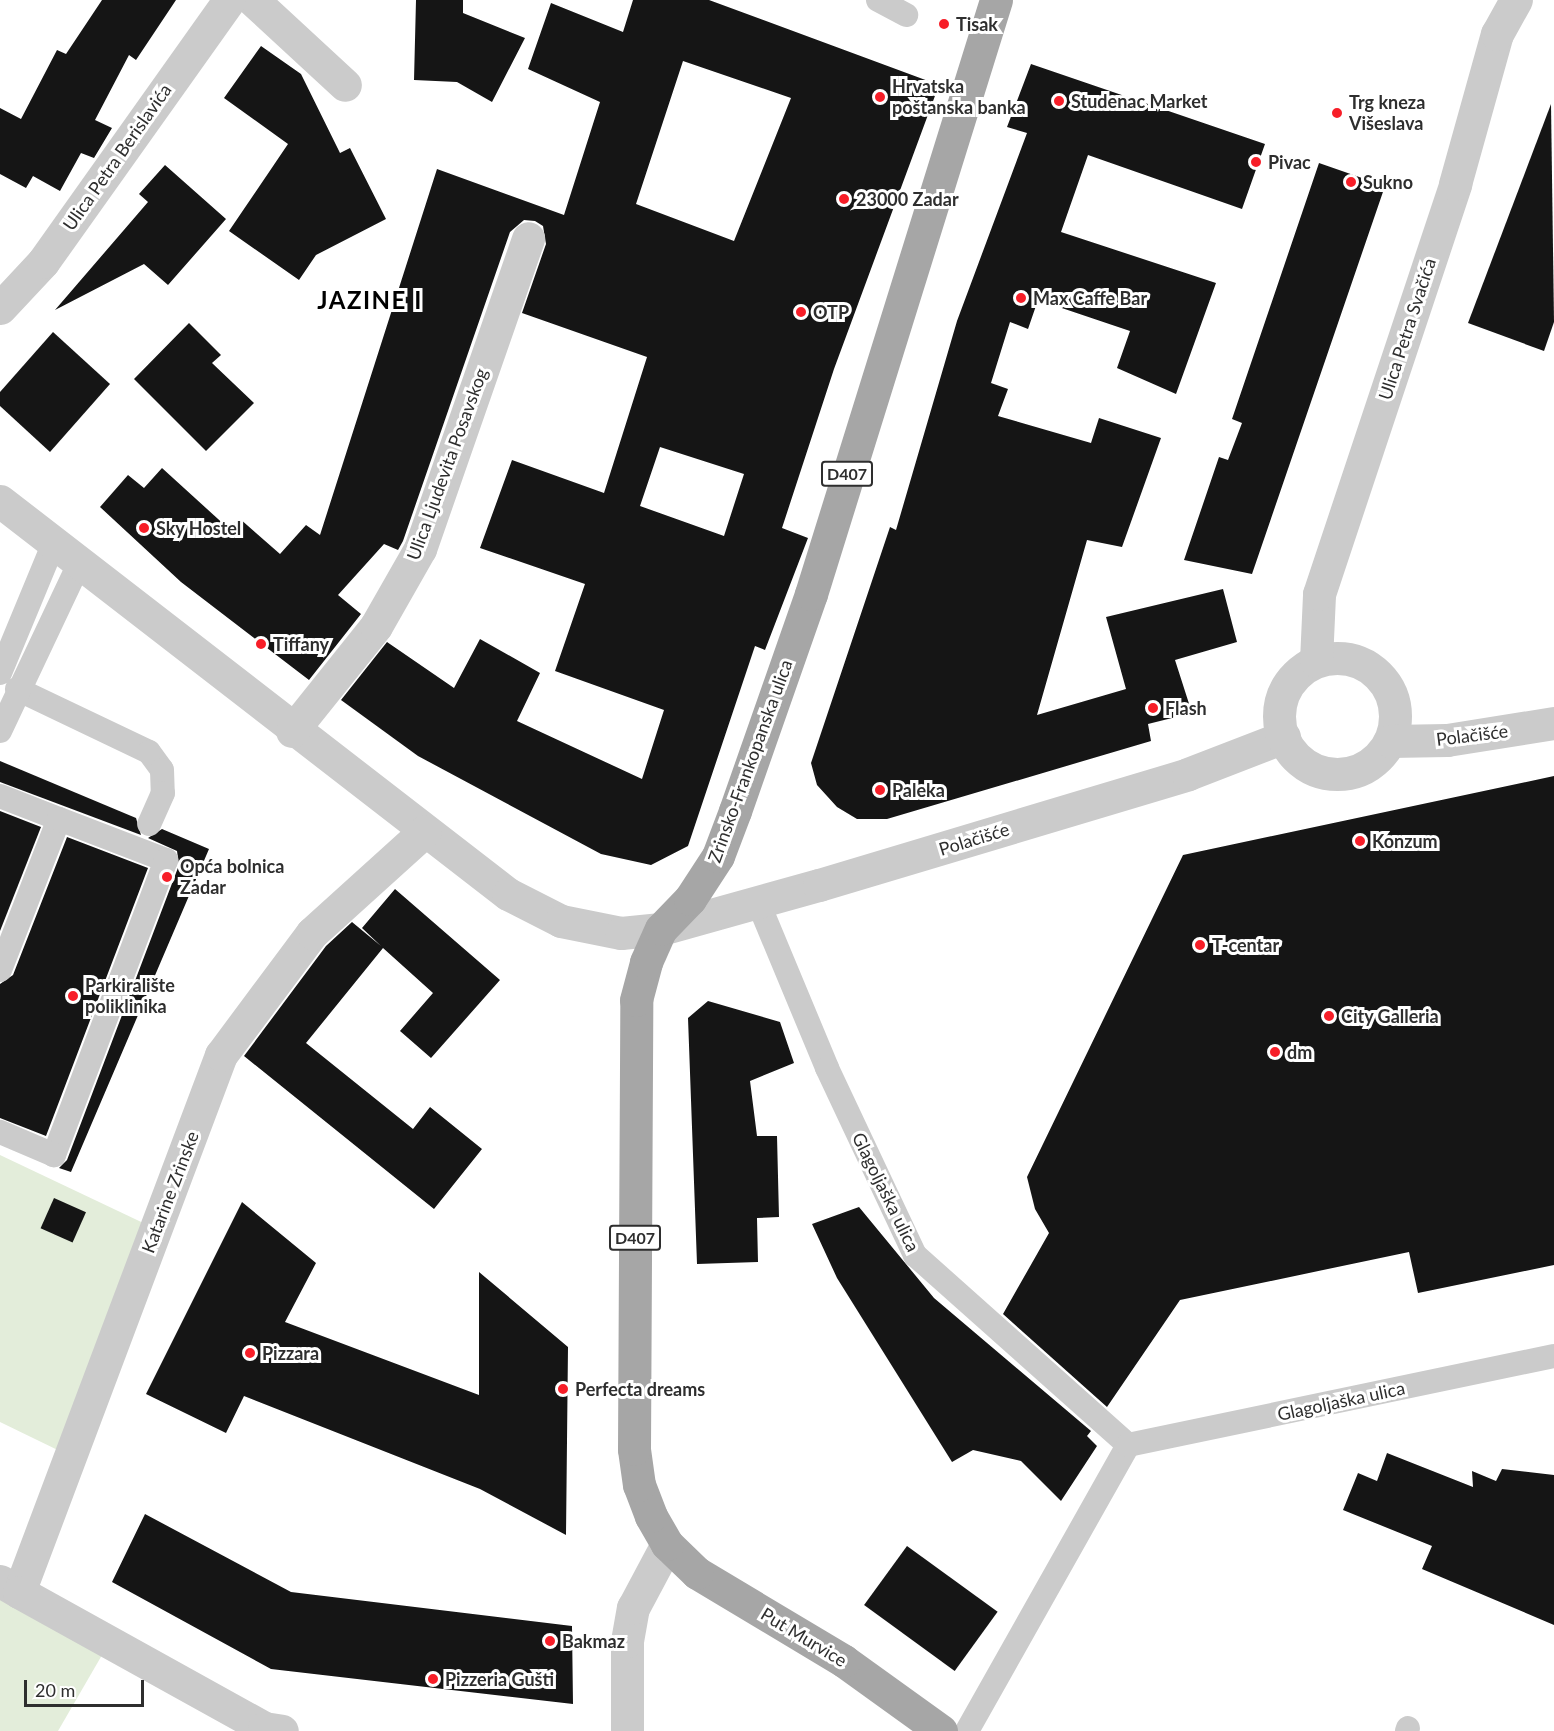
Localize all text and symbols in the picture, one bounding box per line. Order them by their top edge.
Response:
place label: Tisak [956,13,998,35]
marker: Tisak [937,17,951,31]
place label: Hrvatska poštanska banka [892,76,1026,118]
street label: Ulica Petra Berislavića [58,80,176,234]
marker: Hrvatska poštanska banka [873,90,887,104]
place label: Studenac Market [1071,90,1207,112]
place label: Trg kneza Višeslava [1349,92,1425,134]
marker: Studenac Market [1052,94,1066,108]
marker: Trg kneza Višeslava [1330,106,1344,120]
place label: Pivac [1268,151,1311,173]
marker: Pivac [1249,155,1263,169]
place label: Sukno [1363,171,1413,193]
marker: Sukno [1344,175,1358,189]
place label: 23000 Zadar [856,188,959,210]
marker: 23000 Zadar [837,192,851,206]
street label: Ulica Petra Svačića [1374,255,1440,403]
district label: JAZINE I [317,286,423,314]
place label: Max Caffe Bar [1033,287,1147,309]
marker: Max Caffe Bar [1014,291,1028,305]
place label: OTP [813,301,849,323]
marker: OTP [794,305,808,319]
street label: Ulica Ljudevita Posavskog [402,365,492,563]
road number: D407 [820,461,874,487]
place label: Sky Hostel [156,517,242,539]
marker: Sky Hostel [137,521,151,535]
place label: Tiffany [273,633,329,655]
marker: Tiffany [254,637,268,651]
street label: Zrinsko-Frankopanska ulica [703,657,797,865]
place label: Flash [1165,697,1207,719]
marker: Flash [1146,701,1160,715]
street label: Polačišće [1435,720,1509,750]
place label: Paleka [892,779,945,801]
marker: Paleka [873,783,887,797]
street label: Polačišće [936,818,1012,860]
place label: Konzum [1372,830,1438,852]
marker: Konzum [1353,834,1367,848]
place label: Opća bolnica Zadar [180,856,284,898]
marker: Opća bolnica Zadar [158,868,176,886]
place label: T-centar [1212,934,1279,956]
marker: T-centar [1193,938,1207,952]
place label: Parkiralište poliklinika [85,975,175,1018]
marker: Parkiralište poliklinika [66,989,80,1003]
place label: City Galleria [1341,1005,1439,1027]
marker: City Galleria [1322,1009,1336,1023]
place label: dm [1287,1041,1312,1063]
marker: dm [1268,1045,1282,1059]
street label: Katarine Zrinske [137,1128,203,1256]
street label: Glagoljaška ulica [848,1129,924,1255]
road number: D407 [608,1225,662,1251]
place label: Pizzara [262,1342,319,1364]
marker: Pizzara [243,1346,257,1360]
street label: Glagoljaška ulica [1275,1377,1407,1425]
place label: Perfecta dreams [575,1378,705,1400]
marker: Perfecta dreams [556,1382,570,1396]
street label: Put Murvice [757,1603,851,1671]
place label: Bakmaz [562,1630,625,1652]
marker: Bakmaz [543,1634,557,1648]
scale bar [27,1668,147,1706]
place label: Pizzeria Gušti [445,1668,554,1690]
marker: Pizzeria Gušti [426,1672,440,1686]
text: 20 m [35,1679,75,1701]

